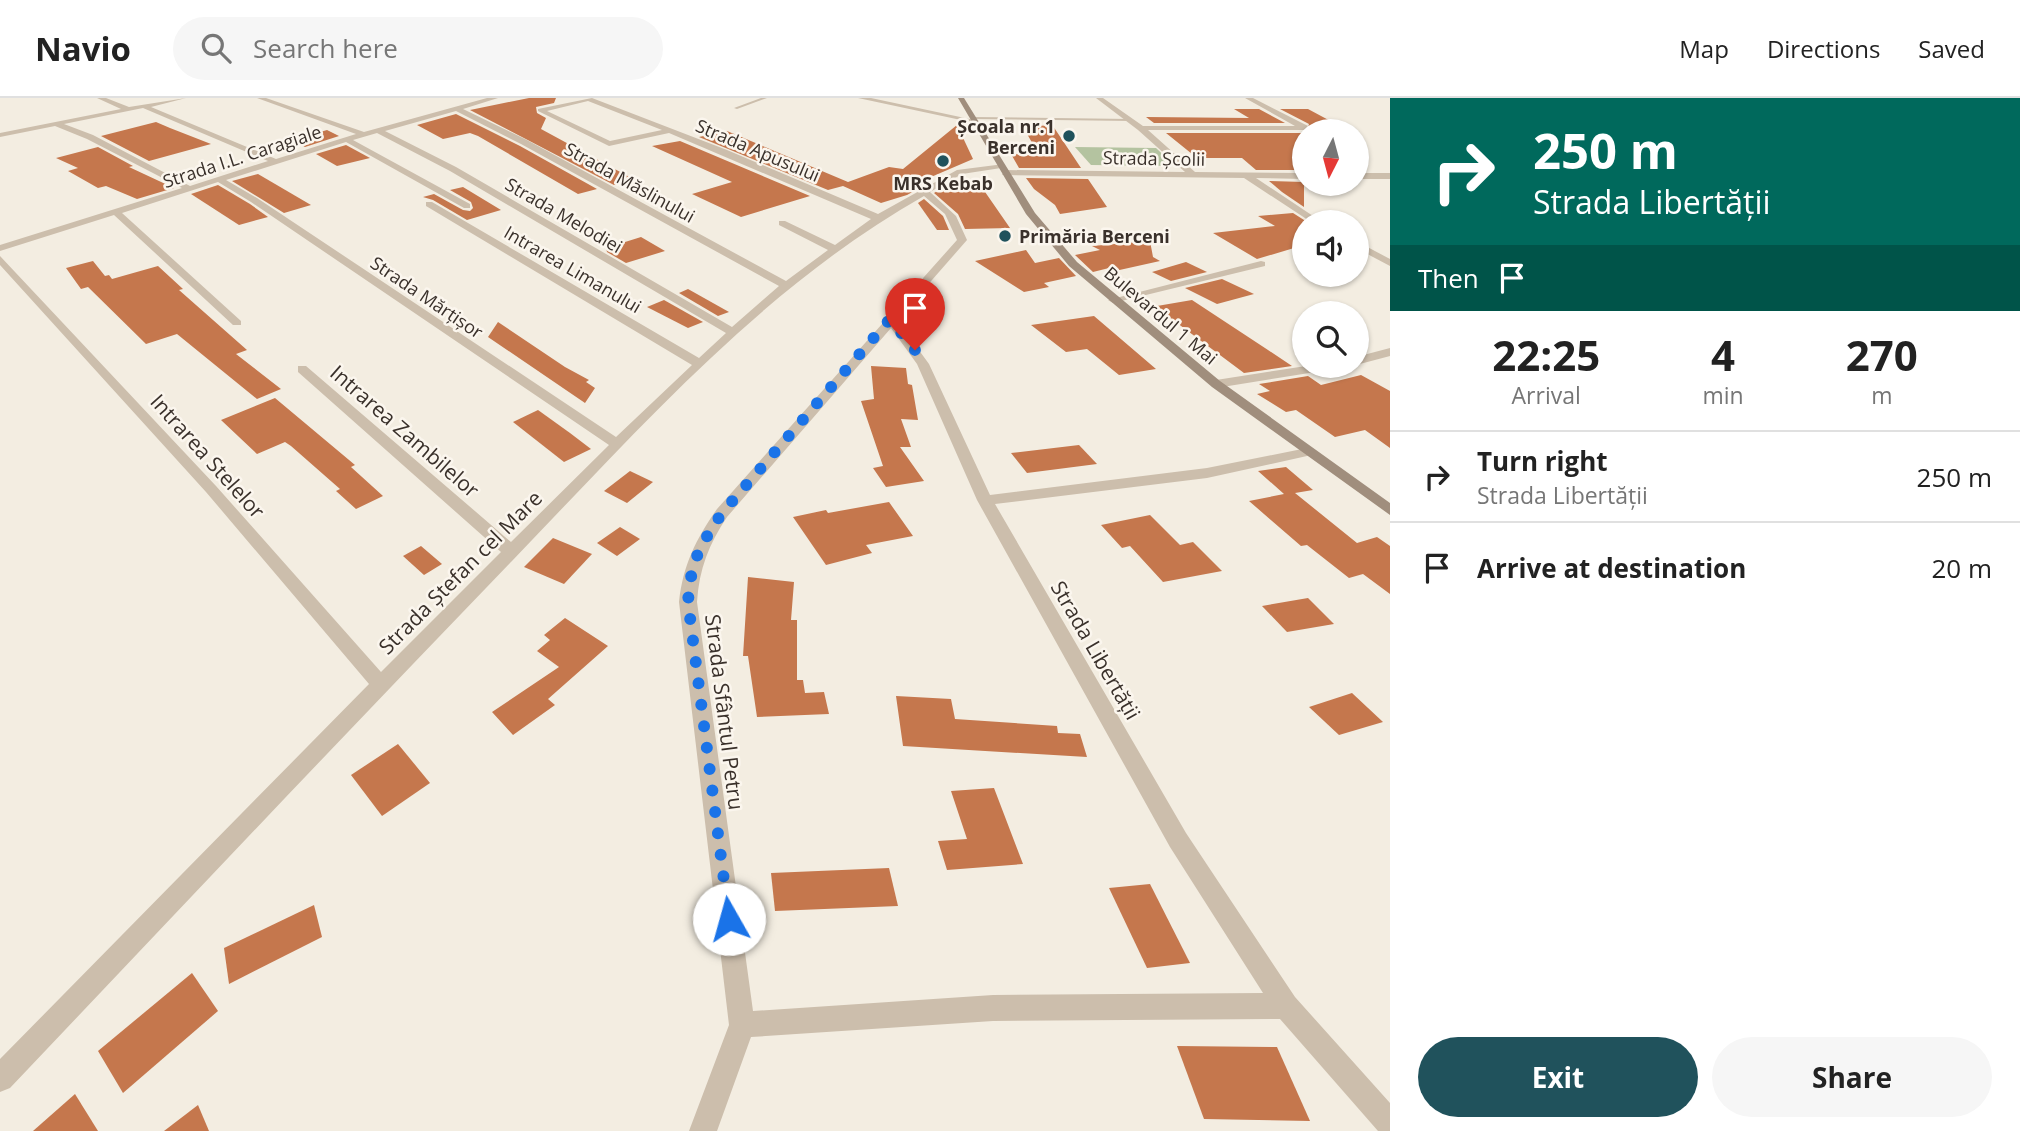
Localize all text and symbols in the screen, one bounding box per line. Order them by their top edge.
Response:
search box [173,17,663,80]
text: Navio [35,26,131,71]
icon: search [197,29,235,67]
text: Search here [253,30,398,66]
text: Map [1679,32,1729,65]
text: Directions [1767,32,1880,65]
text: Saved [1918,32,1985,65]
street label: Strada Apusului [692,113,824,187]
place label: Școala nr.1 Berceni [957,114,1055,159]
text: 250 m [1533,117,1678,183]
street label: Strada I.L. Caragiale [160,119,324,193]
north arrow [1292,119,1368,196]
map controls [1292,119,1369,378]
icon: right [1418,126,1509,217]
marker: Școala nr.1 Berceni [1061,128,1077,144]
street label: Strada Măslinului [561,136,699,228]
street label: Strada Școlii [1103,145,1205,171]
marker: MRS Kebab [935,153,951,169]
place label: MRS Kebab [893,171,993,195]
street label: Strada Melodiei [501,172,627,258]
text: Strada Libertății [1533,180,1771,223]
button: sound [1292,210,1369,287]
street label: Intrarea Limanului [500,220,646,318]
place label: Primăria Berceni [1019,224,1170,248]
marker: Primăria Berceni [997,228,1013,244]
street label: Strada Mărțișor [366,251,488,344]
icon: arrive [1493,259,1531,297]
text: Then [1418,260,1479,296]
street label: Bulevardul 1 Mai [1099,261,1223,369]
pin [885,278,945,350]
icon: arrive [896,289,934,327]
button: search [1292,301,1369,378]
text: 22:25 [1492,326,1600,383]
text: 4 [1711,326,1735,383]
text: 270 [1846,326,1918,383]
street label: Intrarea Zambilelor [325,358,486,504]
text: Arrival [1512,379,1581,411]
text: min [1702,379,1744,411]
text: m [1871,379,1892,411]
street label: Intrarea Stelelor [145,388,272,525]
text: Turn right [1477,443,1608,479]
icon: right [1418,458,1456,496]
text: 250 m [1917,459,1992,495]
text: Strada Libertății [1477,479,1648,511]
street label: Strada Ștefan cel Mare [372,484,548,660]
icon: arrive [1418,549,1456,587]
text: Arrive at destination [1477,550,1746,586]
text: 20 m [1931,550,1992,586]
street label: Strada Libertății [1045,575,1147,725]
street label: Strada Sfântul Petru [699,613,751,811]
position arrow [692,882,766,956]
button: Exit [1418,1037,1698,1117]
button: Share [1712,1037,1992,1117]

